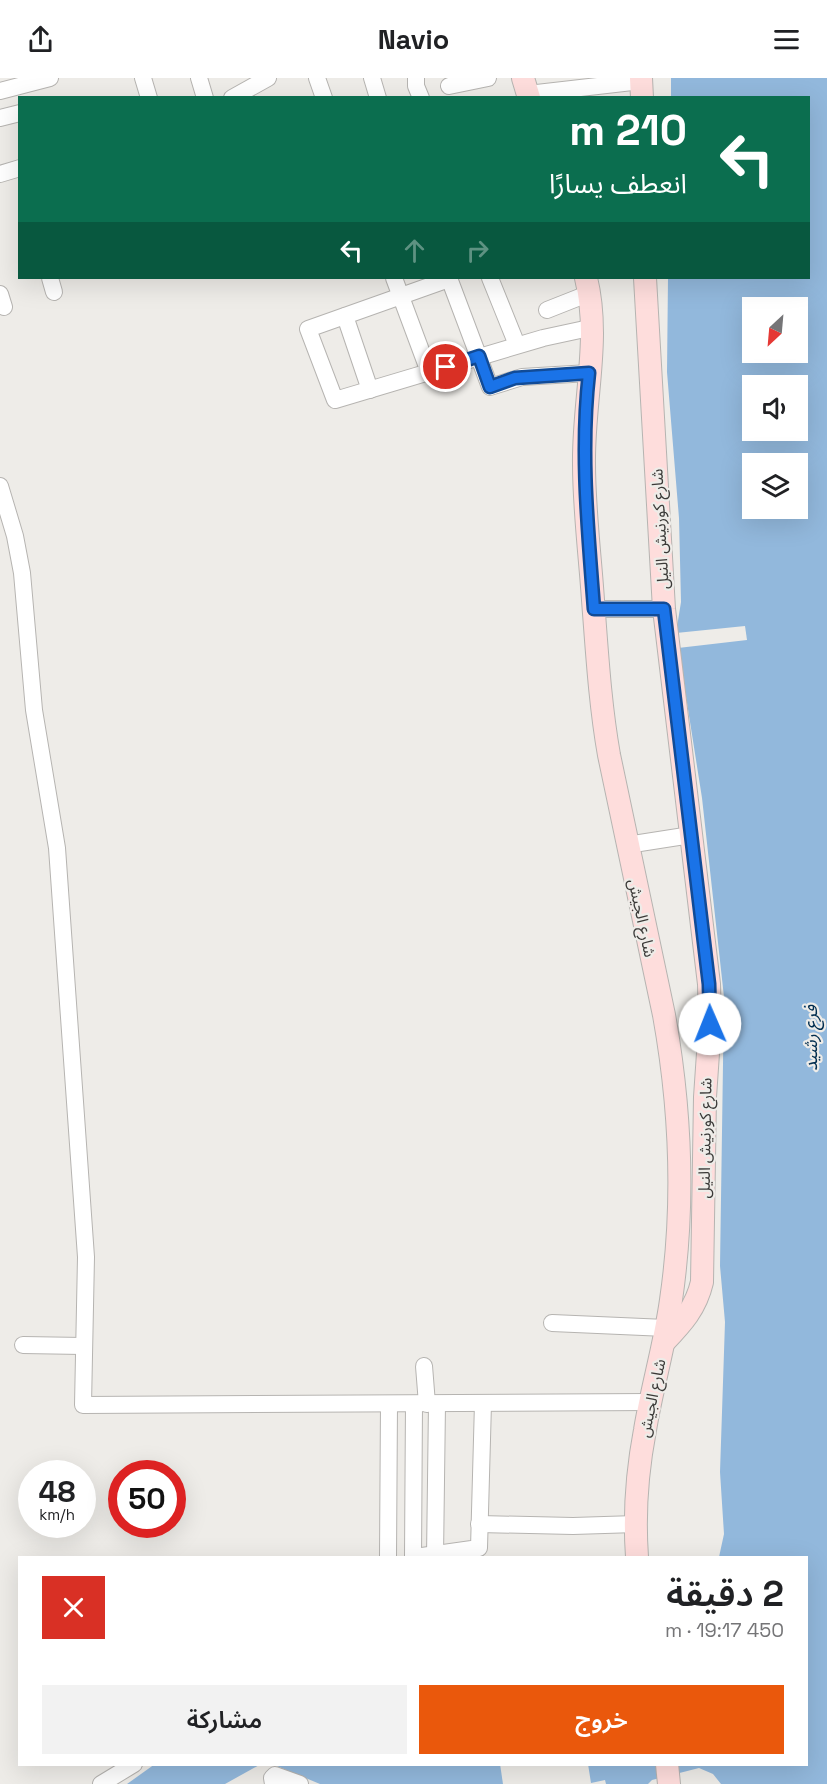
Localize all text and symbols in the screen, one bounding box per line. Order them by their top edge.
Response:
text: Navio [378,22,449,57]
icon: share [24,23,57,56]
icon: menu [770,23,803,56]
text: 210 m [569,104,687,157]
icon: left [708,120,786,198]
text: انعطف يسارًا [549,166,687,201]
icon: left [335,234,368,267]
icon: ahead [398,234,431,267]
icon: right [461,234,494,267]
north arrow [742,297,808,363]
map controls [742,297,808,519]
pin [420,341,471,392]
icon: arrive [429,350,462,383]
button: sound [742,375,808,441]
button: layers [742,453,808,519]
street label: شارع كورنيش النيل [646,468,676,590]
street label: شارع الجيش [621,877,661,960]
position arrow [678,992,742,1056]
water label: فرع رشيد [799,1004,825,1071]
street label: شارع كورنيش النيل [693,1078,719,1199]
street label: شارع الجيش [633,1357,673,1440]
speed limit sign: 50 [108,1460,186,1538]
text: 48 [38,1472,76,1511]
text: km/h [39,1505,75,1524]
text: 2 دقيقة [666,1571,784,1617]
button: close [42,1576,105,1639]
text: 450 m · 19:17 [665,1617,784,1643]
button: مشاركة [42,1685,407,1754]
button: خروج [419,1685,784,1754]

